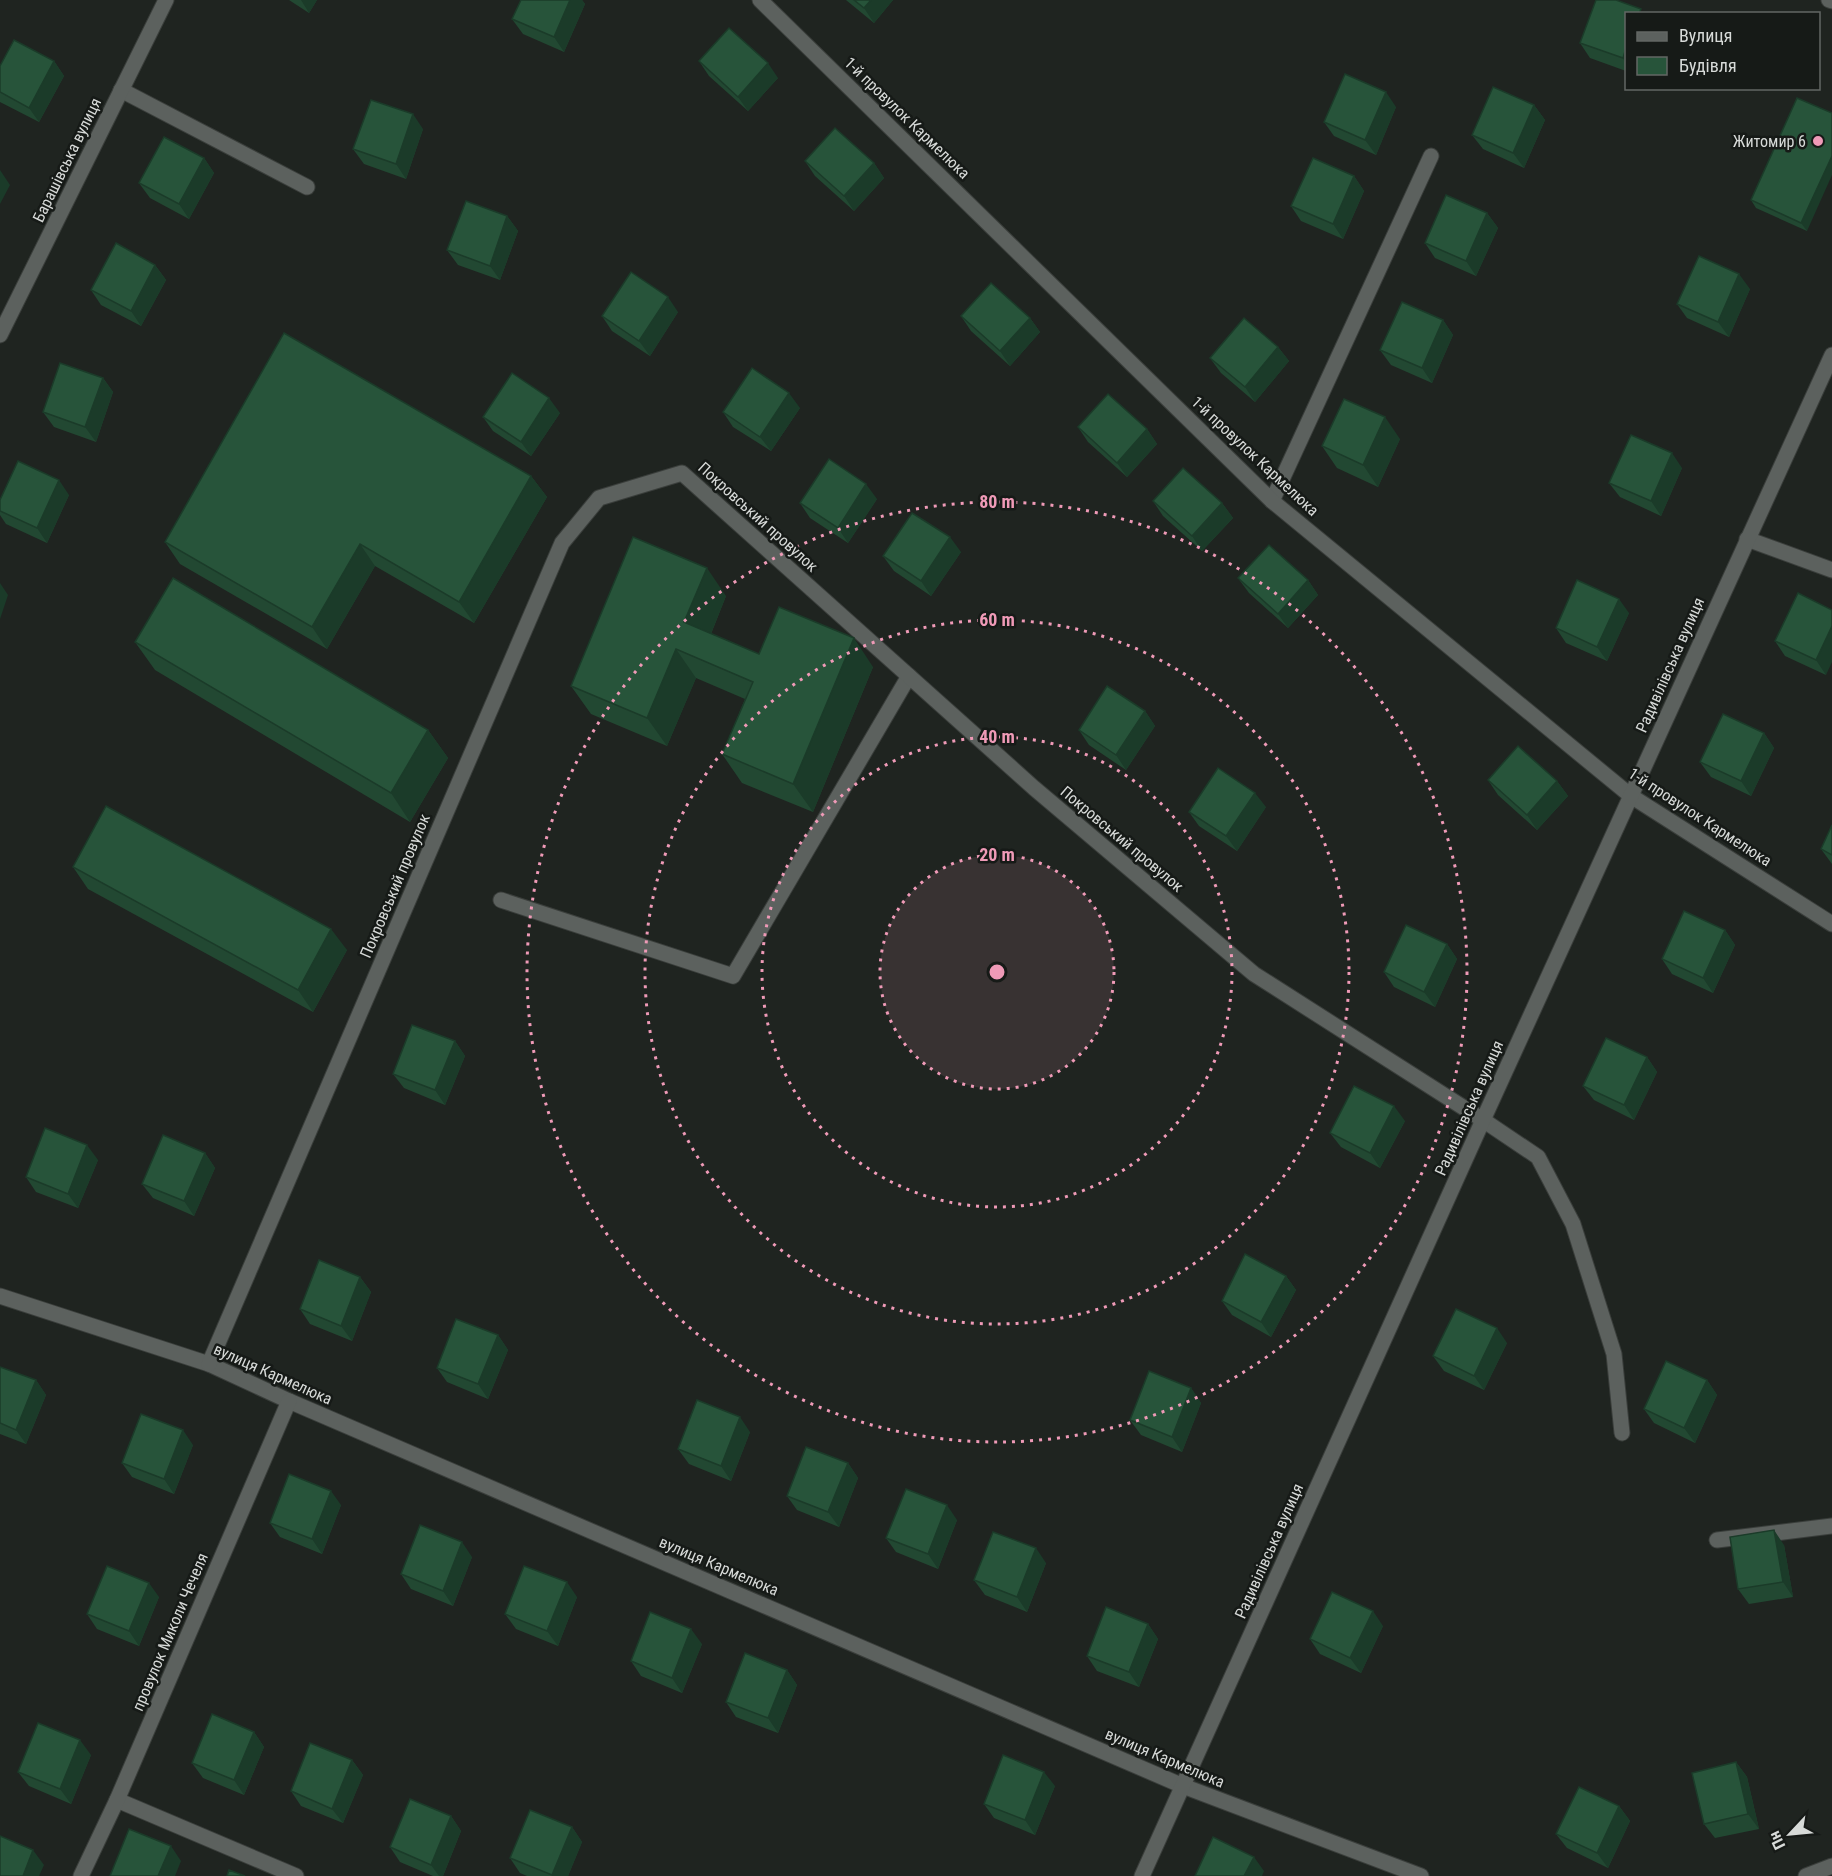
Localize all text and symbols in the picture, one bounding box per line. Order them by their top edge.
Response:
legend [1625,12,1820,90]
text: Вулиця [1679,25,1733,46]
street label: 1-й провулок Кармелюка [840,53,974,183]
text: Будівля [1679,55,1737,76]
street label: Барашівська вулиця [29,95,105,225]
place label: Житомир 6 [1733,132,1806,151]
marker: Житомир 6 [1811,134,1825,148]
street label: 1-й провулок Кармелюка [1188,392,1322,520]
street label: Покровський провулок [694,458,822,576]
text: 80 m [979,491,1015,512]
street label: Радивілівська вулиця [1632,595,1708,735]
text: 60 m [979,609,1015,630]
text: 40 m [979,726,1015,747]
street label: 1-й провулок Кармелюка [1625,764,1775,870]
street label: Покровський провулок [1057,782,1188,896]
street label: Покровський провулок [356,811,434,961]
text: 20 m [979,844,1015,865]
centre of rings [987,962,1007,982]
street label: Радивілівська вулиця [1431,1038,1507,1178]
street label: вулиця Кармелюка [211,1339,335,1409]
street label: Радивілівська вулиця [1231,1481,1307,1621]
street label: вулиця Кармелюка [657,1532,781,1600]
street label: провулок Миколи Чечеля [128,1550,212,1714]
street label: вулиця Кармелюка [1103,1724,1227,1792]
north arrow [1760,1804,1820,1864]
text: Пн [1765,1828,1789,1853]

